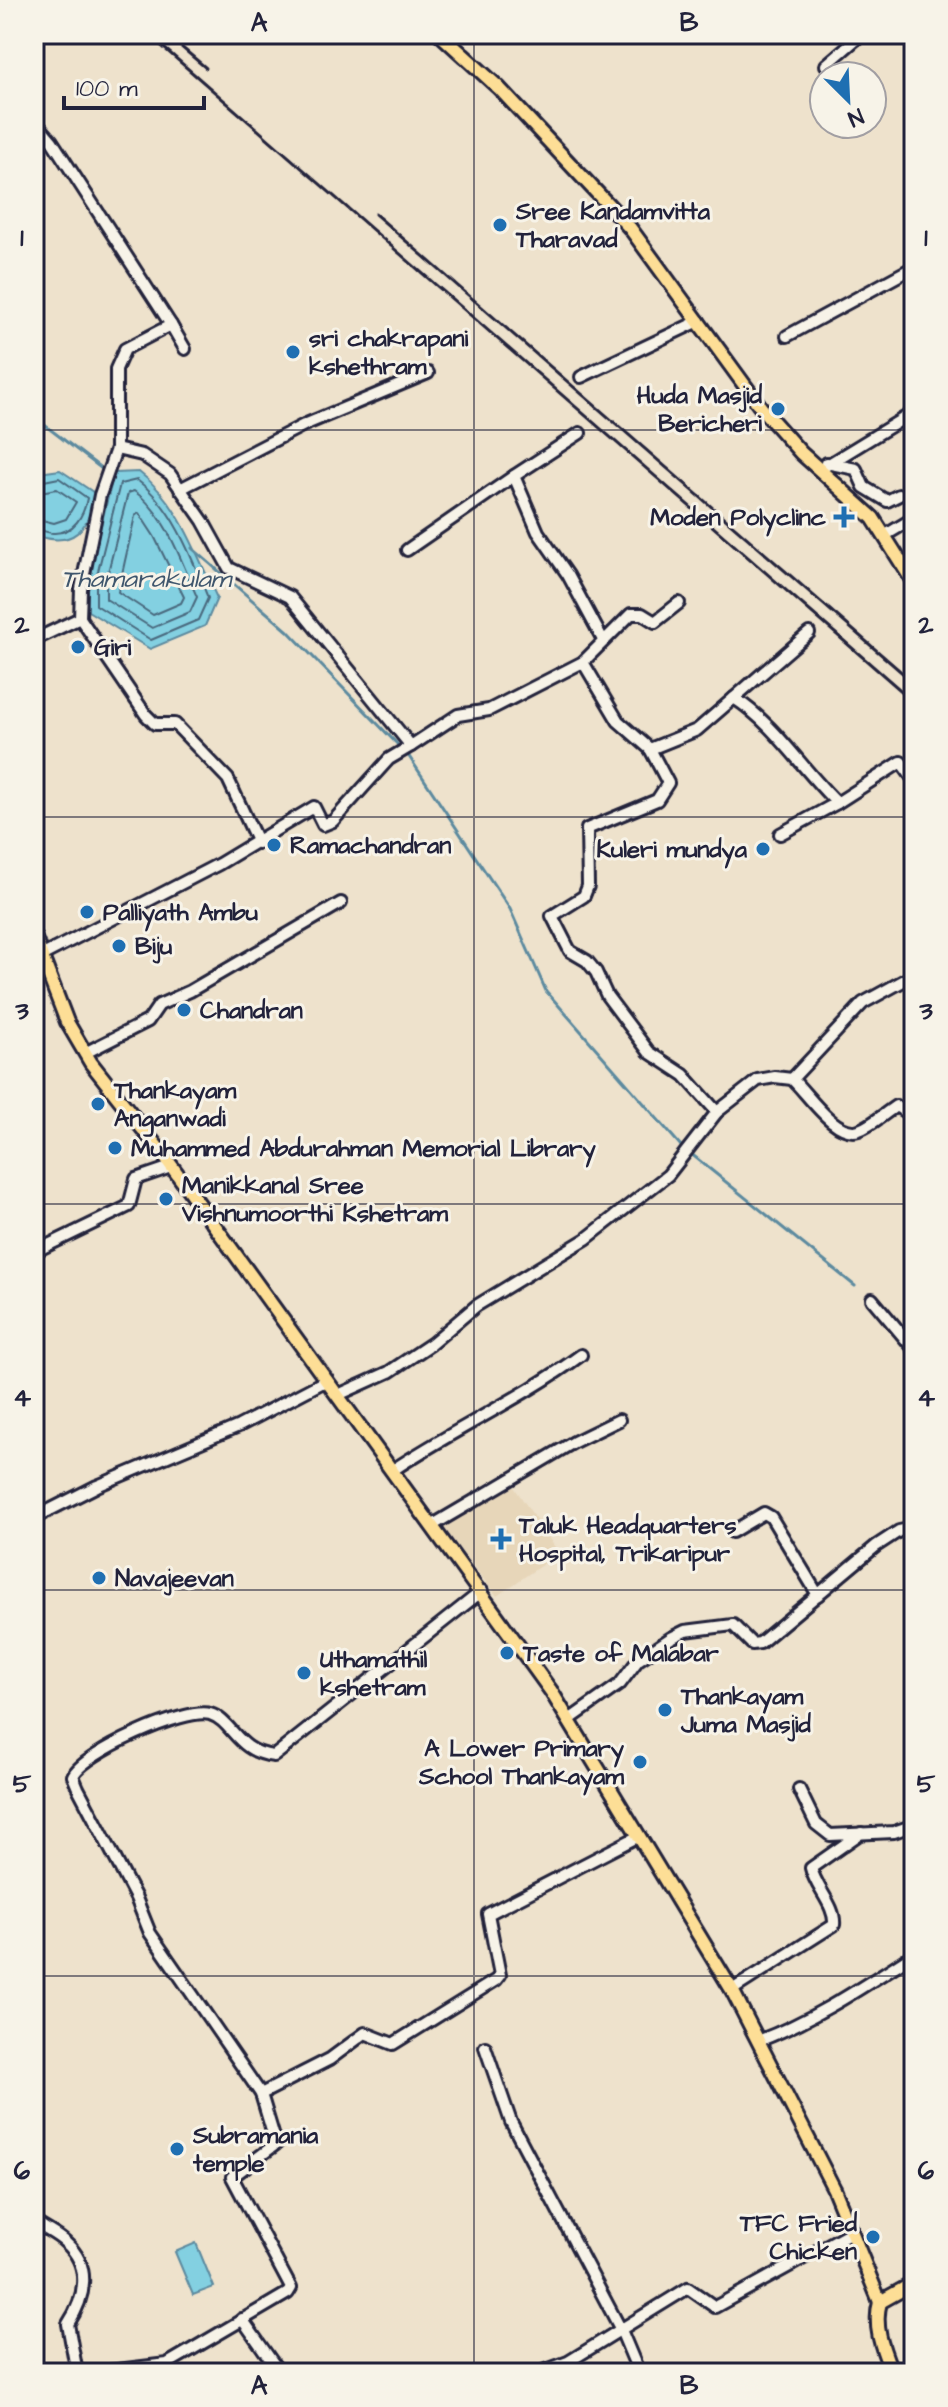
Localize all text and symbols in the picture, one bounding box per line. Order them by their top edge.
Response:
text: A [251,5,268,41]
text: B [680,5,699,41]
scale bar [64,60,204,110]
north arrow [808,60,888,140]
text: 100 m [76,72,138,106]
text: N [843,100,868,134]
place label: Sree Kandamvitta Tharavad [515,195,711,257]
marker: Sree Kandamvitta Tharavad [491,216,509,234]
text: 1 [20,220,24,256]
text: 1 [924,220,928,256]
place label: sri chakrapani kshethram [309,322,469,384]
marker: sri chakrapani kshethram [284,343,302,361]
place label: Huda Masjid Bericheri [637,379,763,441]
marker: Huda Masjid Bericheri [769,400,787,418]
place label: Moden Polyclinc [650,501,826,537]
marker: Moden Polyclinc [833,506,855,528]
water label: Thamarakulam [61,561,234,597]
text: 2 [14,607,30,643]
text: 2 [918,607,934,643]
place label: Giri [94,631,131,665]
marker: Giri [69,638,87,656]
place label: Ramachandran [290,829,451,863]
place label: Kuleri mundya [596,833,748,869]
marker: Ramachandran [265,836,283,854]
marker: Kuleri mundya [754,840,772,858]
place label: Palliyath Ambu [103,896,258,932]
marker: Palliyath Ambu [78,903,96,921]
place label: Biju [135,930,172,964]
marker: Biju [110,937,128,955]
text: 3 [14,993,29,1029]
text: 3 [918,993,933,1029]
place label: Chandran [200,994,303,1028]
marker: Chandran [175,1001,193,1019]
place label: Thankayam Anganwadi [113,1074,236,1137]
marker: Thankayam Anganwadi [89,1095,107,1113]
place label: Muhammed Abdurahman Memorial Library [131,1132,596,1168]
marker: Muhammed Abdurahman Memorial Library [106,1139,124,1157]
place label: Manikkanal Sree Vishnumoorthi Kshetram [181,1169,448,1231]
marker: Manikkanal Sree Vishnumoorthi Kshetram [157,1190,175,1208]
text: 4 [13,1380,31,1416]
text: 4 [917,1380,935,1416]
place label: Taluk Headquarters Hospital, Trikaripur [518,1509,736,1571]
marker: Taluk Headquarters Hospital, Trikaripur [490,1528,512,1550]
place label: Navajeevan [115,1562,234,1596]
marker: Navajeevan [90,1569,108,1587]
place label: Taste of Malabar [522,1637,720,1671]
place label: Uthamathil kshetram [320,1643,427,1705]
marker: Taste of Malabar [498,1644,516,1662]
marker: Uthamathil kshetram [295,1664,313,1682]
place label: Thankayam Juma Masjid [680,1680,811,1742]
marker: Thankayam Juma Masjid [656,1701,674,1719]
place label: A Lower Primary School Thankayam [418,1732,625,1796]
marker: A Lower Primary School Thankayam [631,1753,649,1771]
text: 5 [13,1766,32,1802]
text: 5 [917,1766,936,1802]
place label: Subramania temple [192,2119,319,2181]
marker: Subramania temple [168,2140,186,2158]
text: 6 [14,2153,31,2189]
text: 6 [918,2153,935,2189]
place label: TFC Fried Chicken [739,2207,858,2269]
marker: TFC Fried Chicken [864,2228,882,2246]
text: A [251,2368,268,2404]
text: B [680,2368,699,2404]

